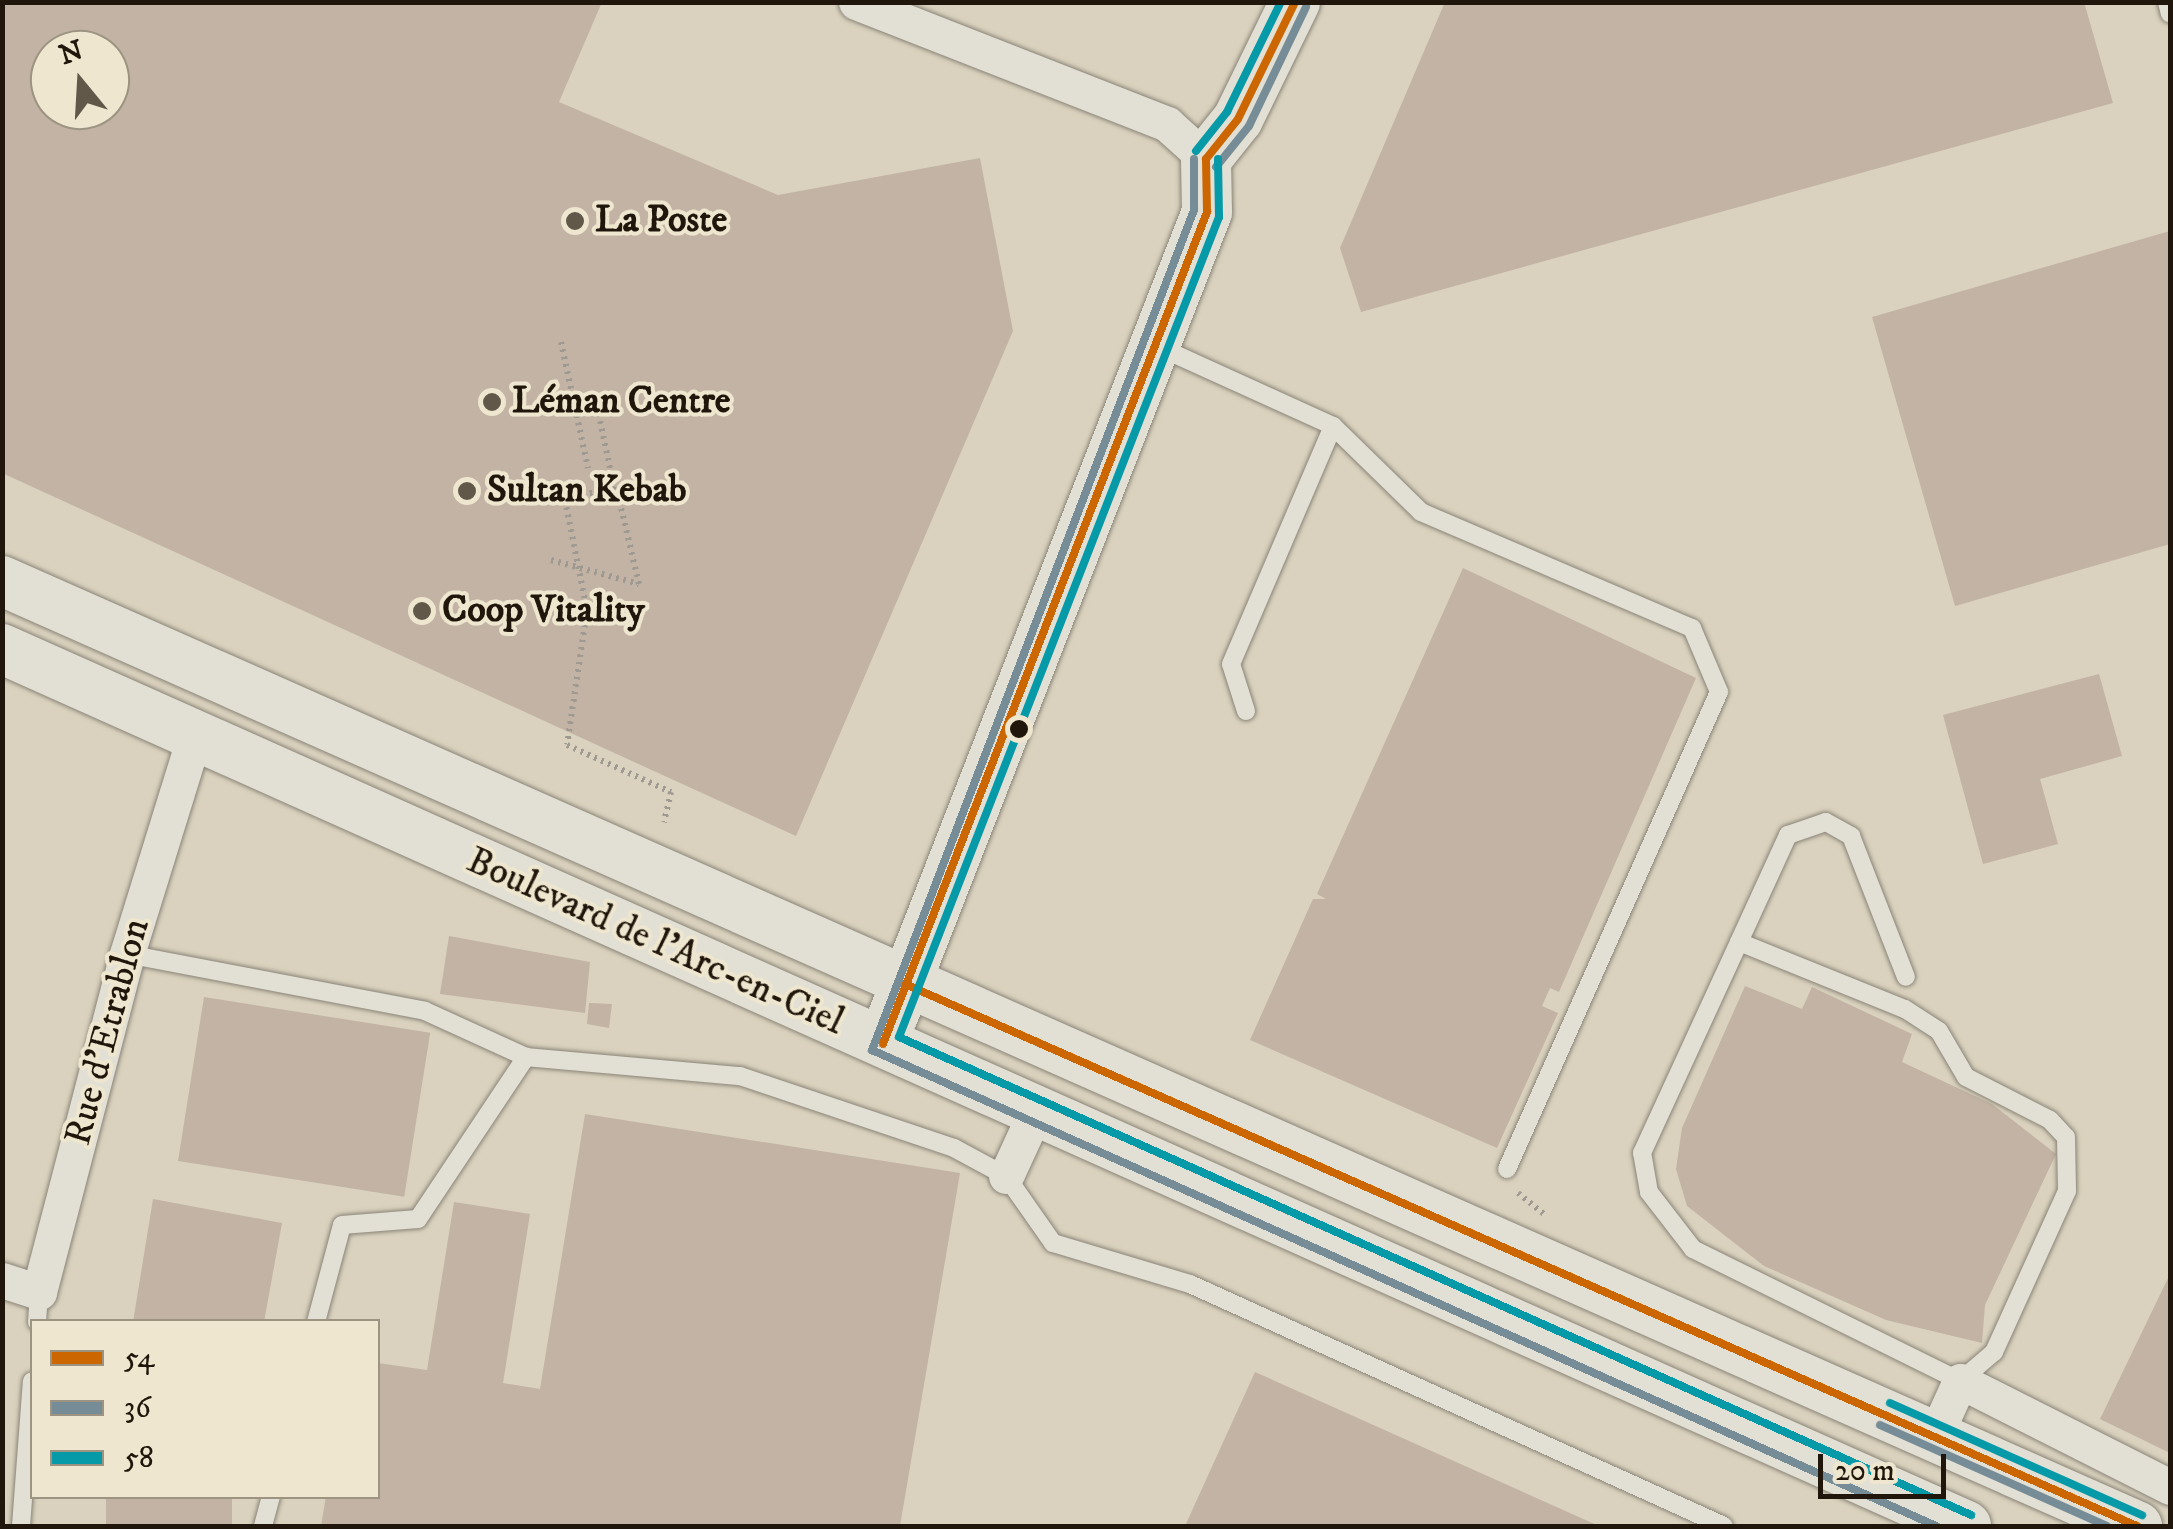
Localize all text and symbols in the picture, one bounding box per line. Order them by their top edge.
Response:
north arrow [30,30,130,130]
text: N [55,33,88,73]
place label: La Poste [595,198,727,244]
marker: La Poste [564,210,586,232]
place label: Léman Centre [512,379,731,425]
marker: Léman Centre [481,391,503,413]
place label: Sultan Kebab [487,468,687,514]
marker: Sultan Kebab [456,480,478,502]
place label: Coop Vitality [442,588,644,634]
marker: Coop Vitality [411,600,433,622]
unlabelled marker [1009,719,1029,739]
street label: Boulevard de l'Arc-en-Ciel [460,838,850,1046]
street label: Rue d'Etrablon [56,914,160,1150]
legend [30,1319,380,1499]
text: 54 [124,1340,155,1377]
text: 36 [124,1390,151,1427]
scale bar [1823,1434,1950,1496]
text: 58 [124,1440,154,1477]
text: 20 m [1835,1453,1895,1490]

